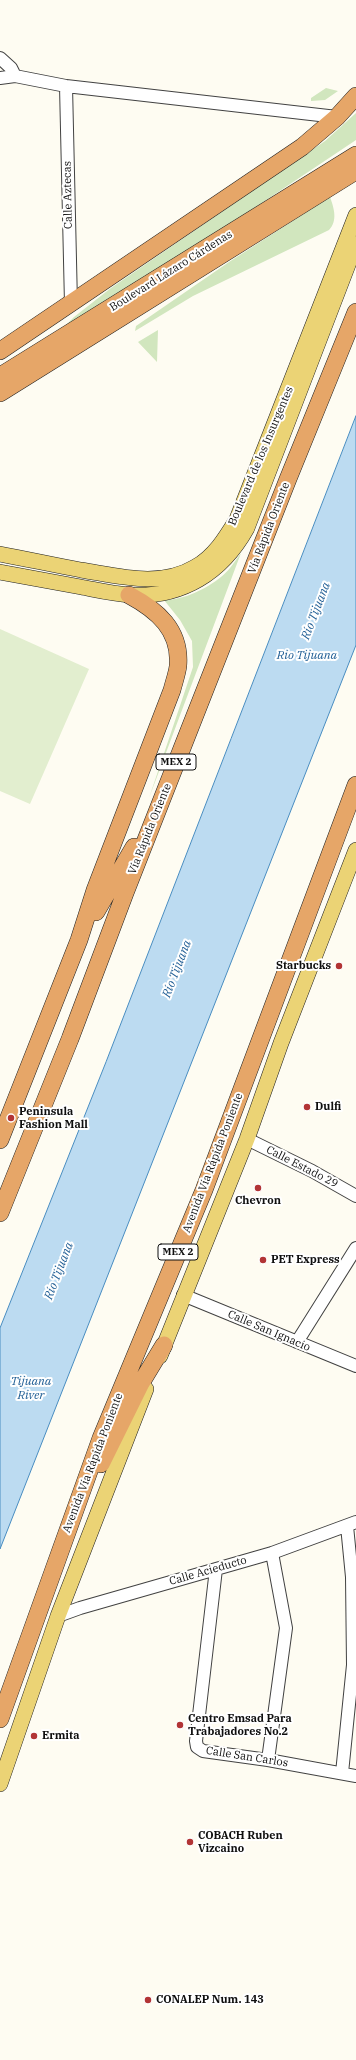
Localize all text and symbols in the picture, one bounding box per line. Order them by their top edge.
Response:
street label: Calle Aztecas [61,161,75,229]
street label: Boulevard Lázaro Cárdenas [107,228,235,314]
street label: Boulevard de los Insurgentes [226,384,296,528]
street label: Vía Rápida Oriente [245,480,293,576]
water label: Río Tijuana [298,580,334,642]
water label: Rio Tijuana [277,649,337,663]
road number: MEX 2 [156,754,196,770]
street label: Vía Rápida Oriente [126,782,174,876]
water label: Río Tijuana [159,938,195,1000]
place label: Starbucks [276,959,331,973]
marker: Starbucks [334,961,344,971]
street label: Avenida Vía Rápida Poniente [180,1091,246,1235]
place label: Dulfi [315,1100,341,1114]
marker: Dulfi [302,1102,312,1112]
place label: Peninsula Fashion Mall [19,1105,88,1131]
marker: Peninsula Fashion Mall [6,1113,16,1123]
street label: Calle Estado 29 [264,1143,340,1191]
marker: Chevron [253,1183,263,1193]
place label: Chevron [235,1194,281,1208]
water label: Río Tijuana [41,1240,77,1302]
road number: MEX 2 [158,1244,198,1260]
place label: PET Express [271,1253,340,1267]
marker: PET Express [258,1255,268,1265]
street label: Calle San Ignacio [226,1308,312,1354]
water label: Tijuana River [11,1375,51,1403]
street label: Avenida Vía Rápida Poniente [60,1391,126,1535]
street label: Calle Acieducto [168,1554,248,1588]
place label: Centro Emsad Para Trabajadores No.2 [188,1712,292,1738]
marker: Centro Emsad Para Trabajadores No.2 [175,1720,185,1730]
place label: Ermita [42,1729,79,1743]
marker: Ermita [29,1731,39,1741]
street label: Calle San Carlos [205,1744,289,1770]
place label: COBACH Ruben Vizcaino [198,1829,283,1855]
marker: COBACH Ruben Vizcaino [185,1837,195,1847]
place label: CONALEP Num. 143 [156,1993,264,2007]
marker: CONALEP Num. 143 [143,1995,153,2005]

